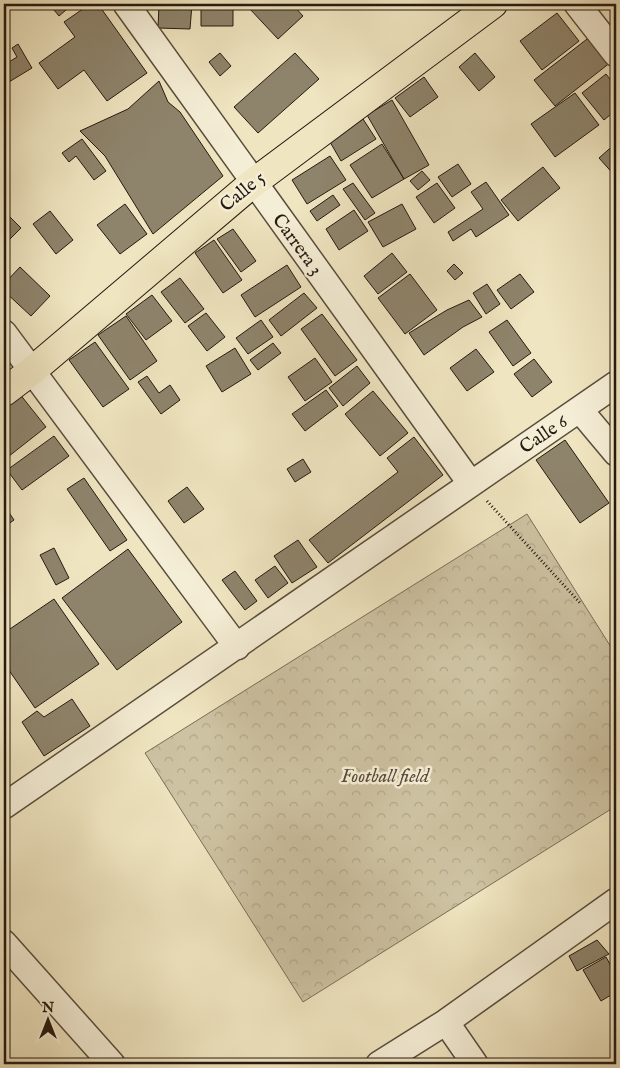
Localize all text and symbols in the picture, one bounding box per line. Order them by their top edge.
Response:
street label: Calle 5 [215,166,271,218]
street label: Carrera 3 [266,209,328,281]
street label: Calle 6 [515,410,573,460]
park label: Football field [341,765,430,789]
north arrow [22,996,72,1046]
text: N [41,999,54,1017]

